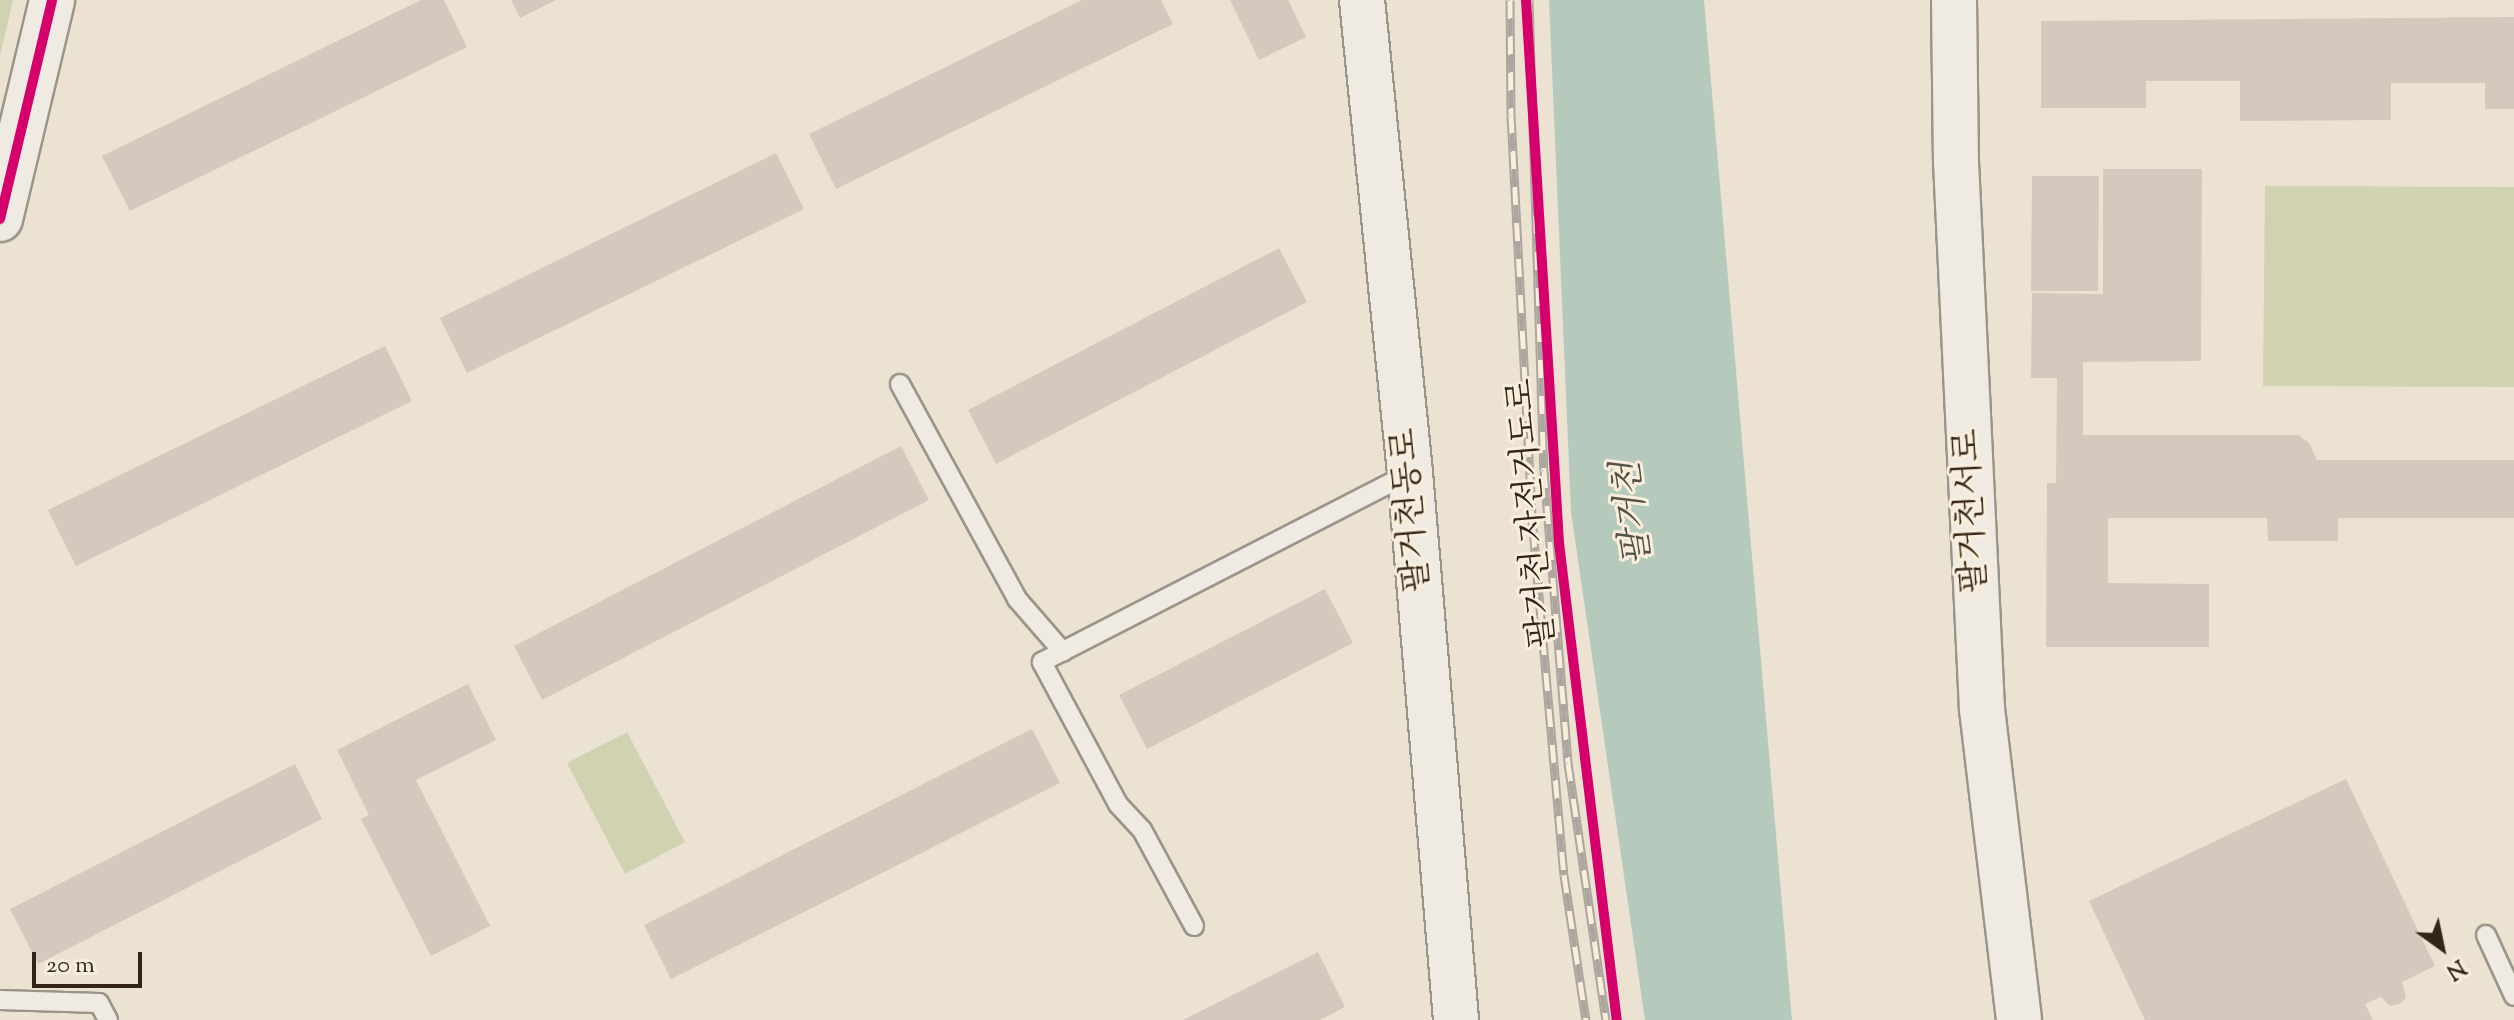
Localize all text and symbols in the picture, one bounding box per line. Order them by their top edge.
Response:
street label: 팔거천 자전거도로 [1501,377,1565,649]
street label: 팔거천동로 [1385,426,1439,594]
street label: 팔거천서로 [1947,428,1997,594]
water label: 팔거천 [1607,459,1663,567]
north arrow [2402,908,2482,988]
scale bar [36,936,146,986]
text: 20 m [46,949,95,983]
text: N [2439,950,2471,986]

